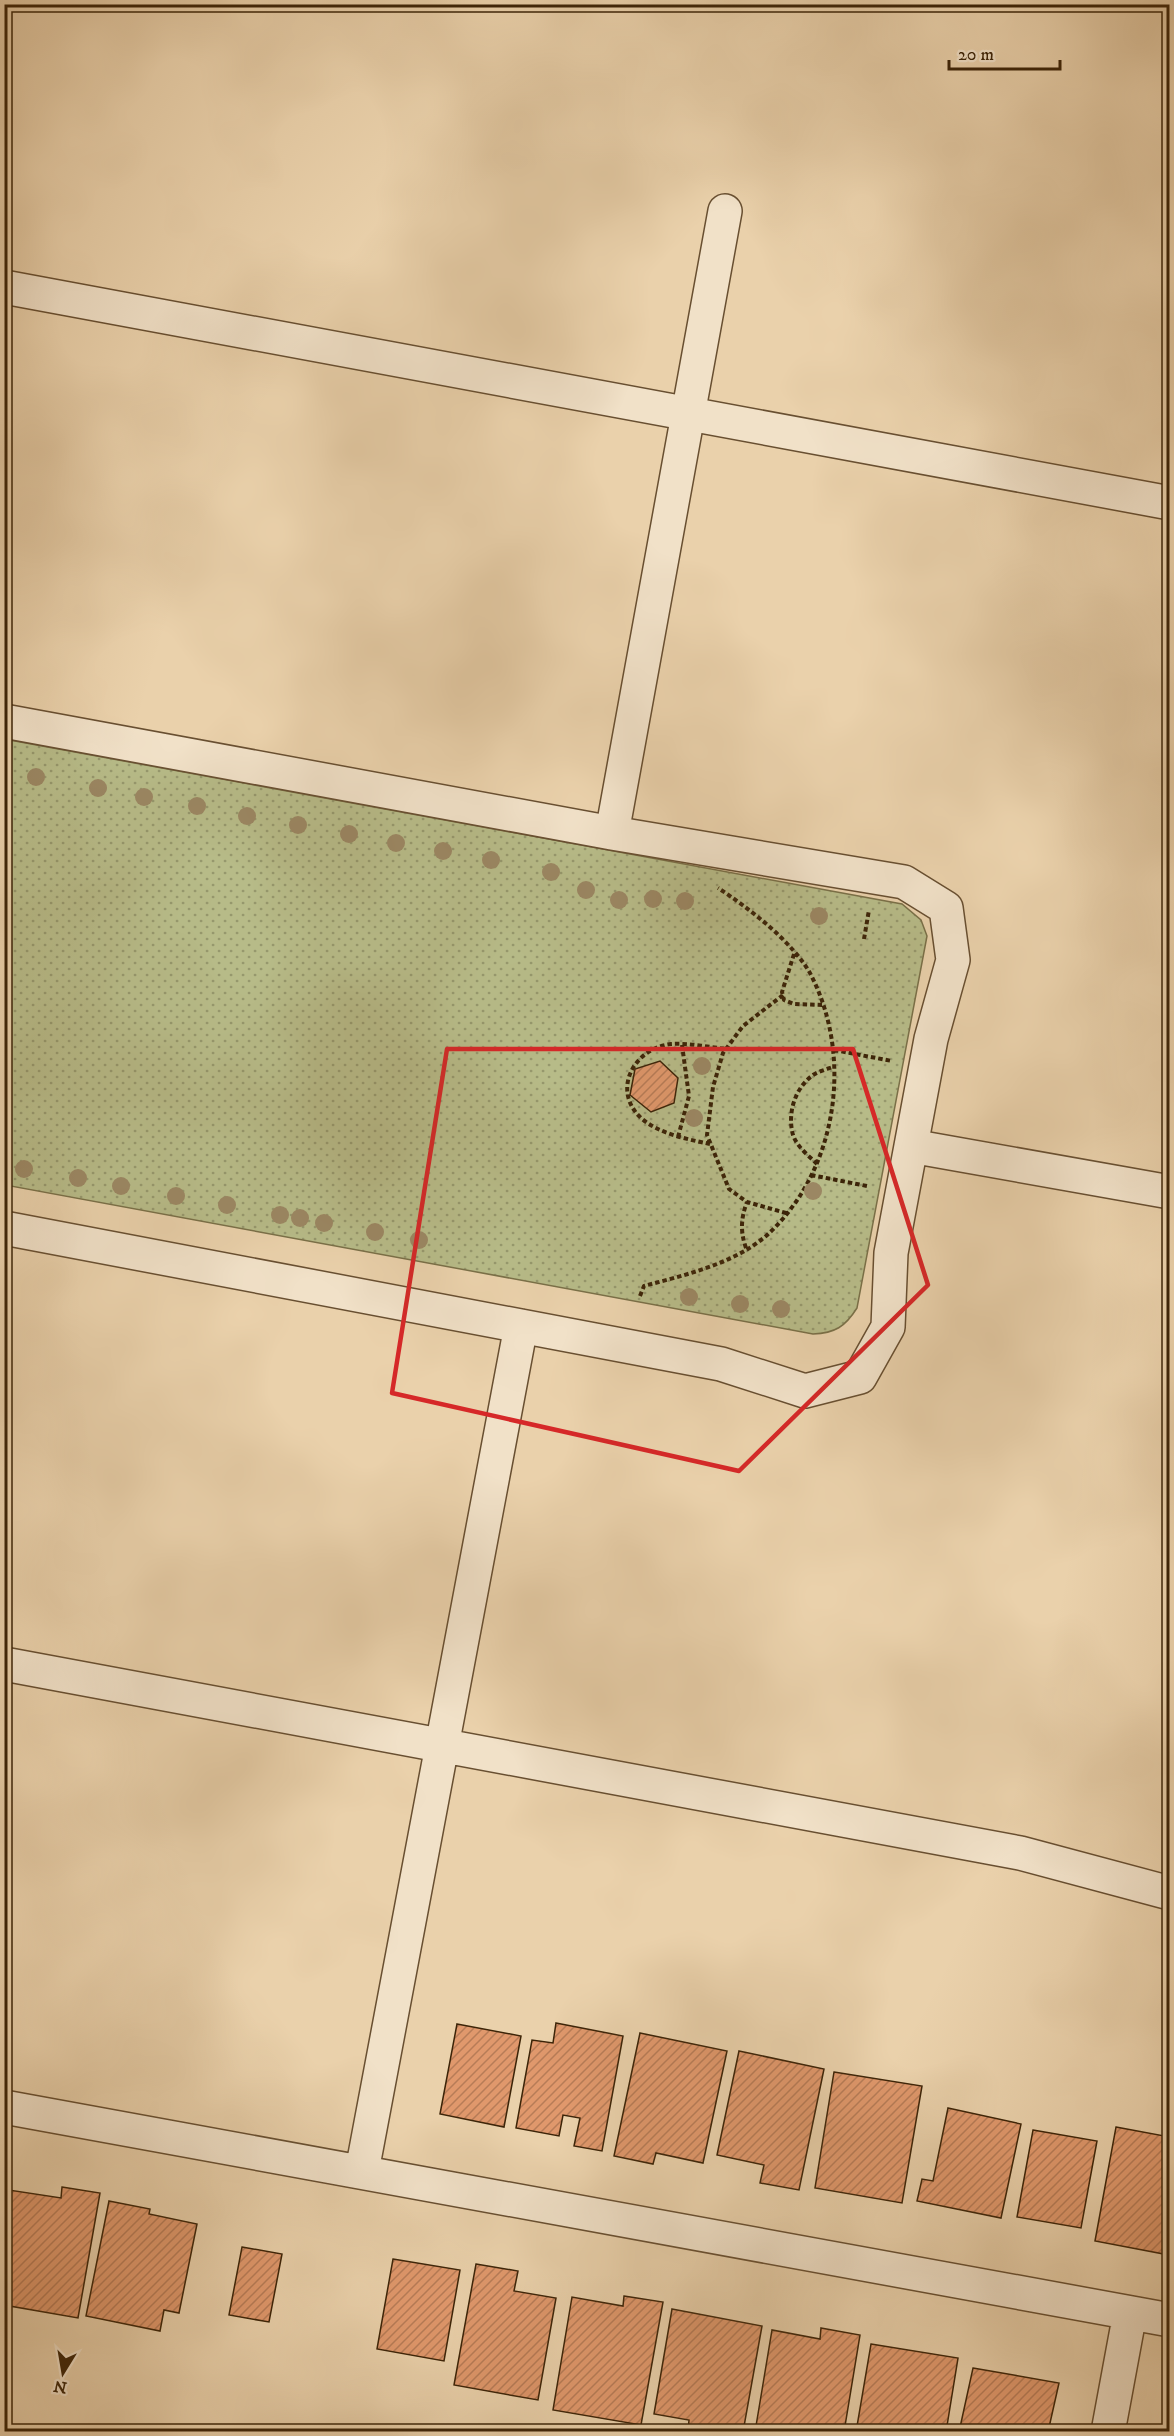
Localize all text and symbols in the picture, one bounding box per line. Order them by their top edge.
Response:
scale bar [949,33,1060,71]
text: 20 m [958,44,994,66]
north arrow [33,2343,93,2403]
text: N [52,2376,69,2398]

